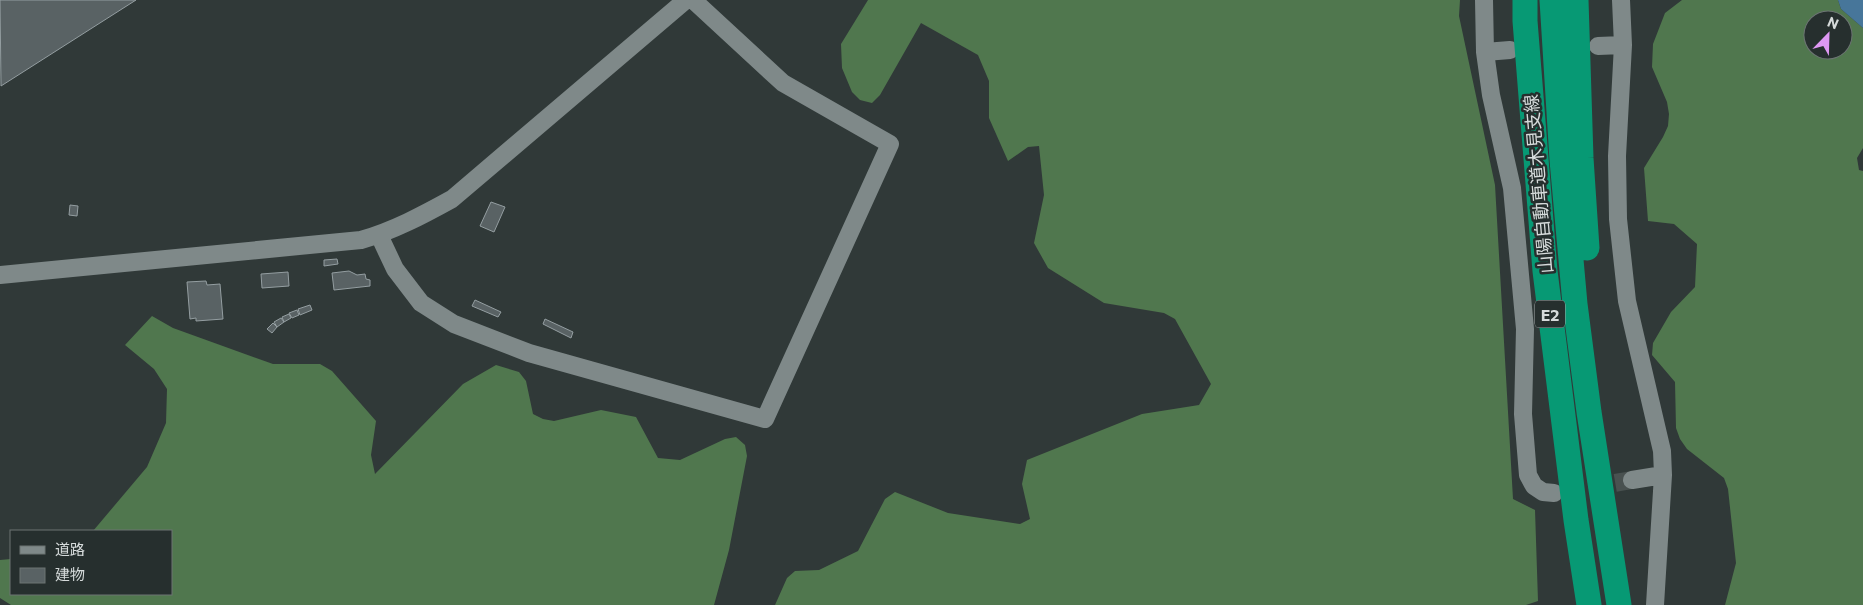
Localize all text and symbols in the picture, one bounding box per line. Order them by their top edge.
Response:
north arrow [1803,10,1853,60]
text: N [1825,13,1841,32]
street label: 山陽自動車道木見支線 [1519,93,1557,275]
road number: E2 [1535,300,1565,328]
legend [10,530,172,595]
text: 道路 [55,540,85,558]
text: 建物 [55,565,85,583]

